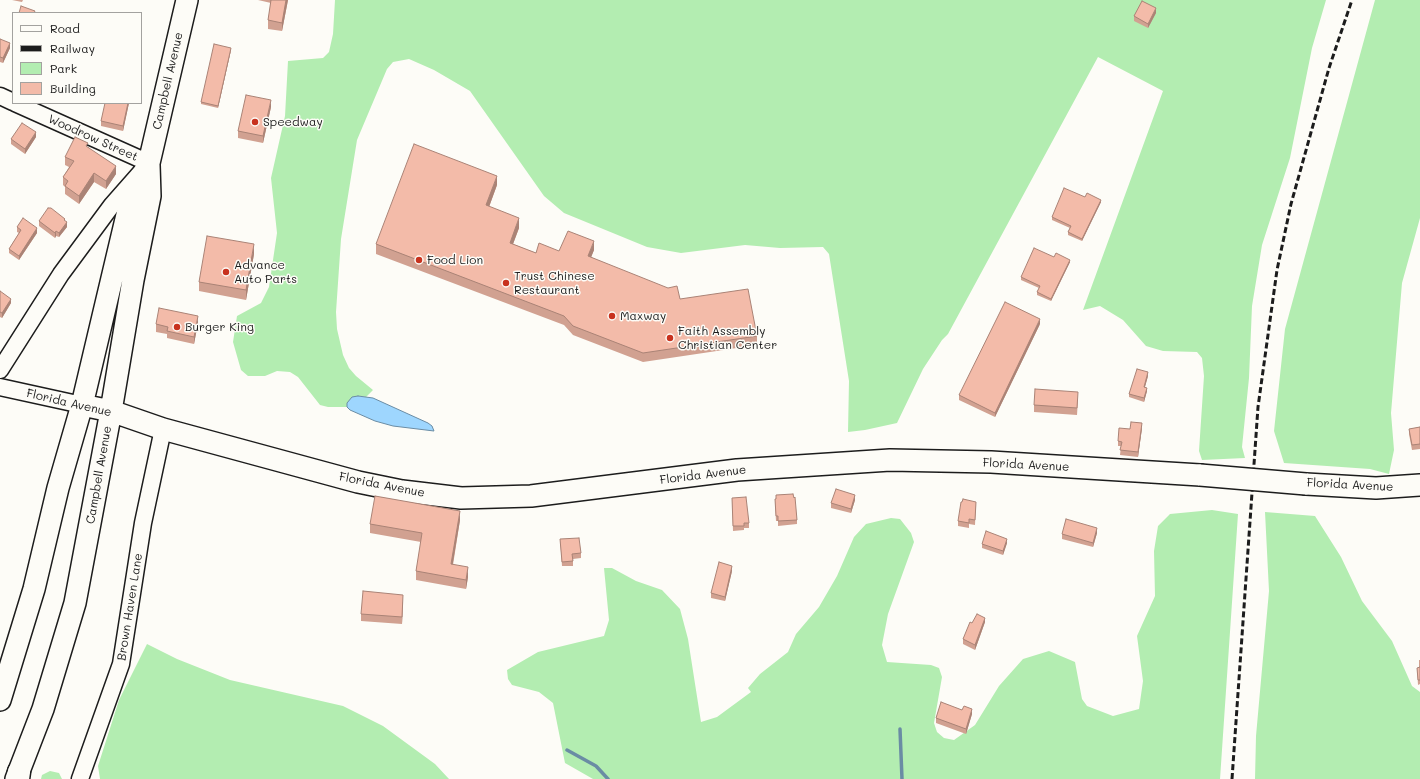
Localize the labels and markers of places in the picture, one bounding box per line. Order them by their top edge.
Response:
place label: Speedway [263,115,323,129]
marker: Speedway [250,117,260,127]
place label: Food Lion [427,253,483,267]
marker: Food Lion [414,255,424,265]
place label: Advance Auto Parts [234,258,297,286]
marker: Advance Auto Parts [221,267,231,277]
place label: Trust Chinese Restaurant [514,269,595,297]
marker: Trust Chinese Restaurant [501,278,511,288]
place label: Maxway [620,309,666,323]
marker: Maxway [607,311,617,321]
place label: Burger King [185,320,254,334]
marker: Burger King [172,322,182,332]
place label: Faith Assembly Christian Center [678,324,777,352]
marker: Faith Assembly Christian Center [665,333,675,343]

